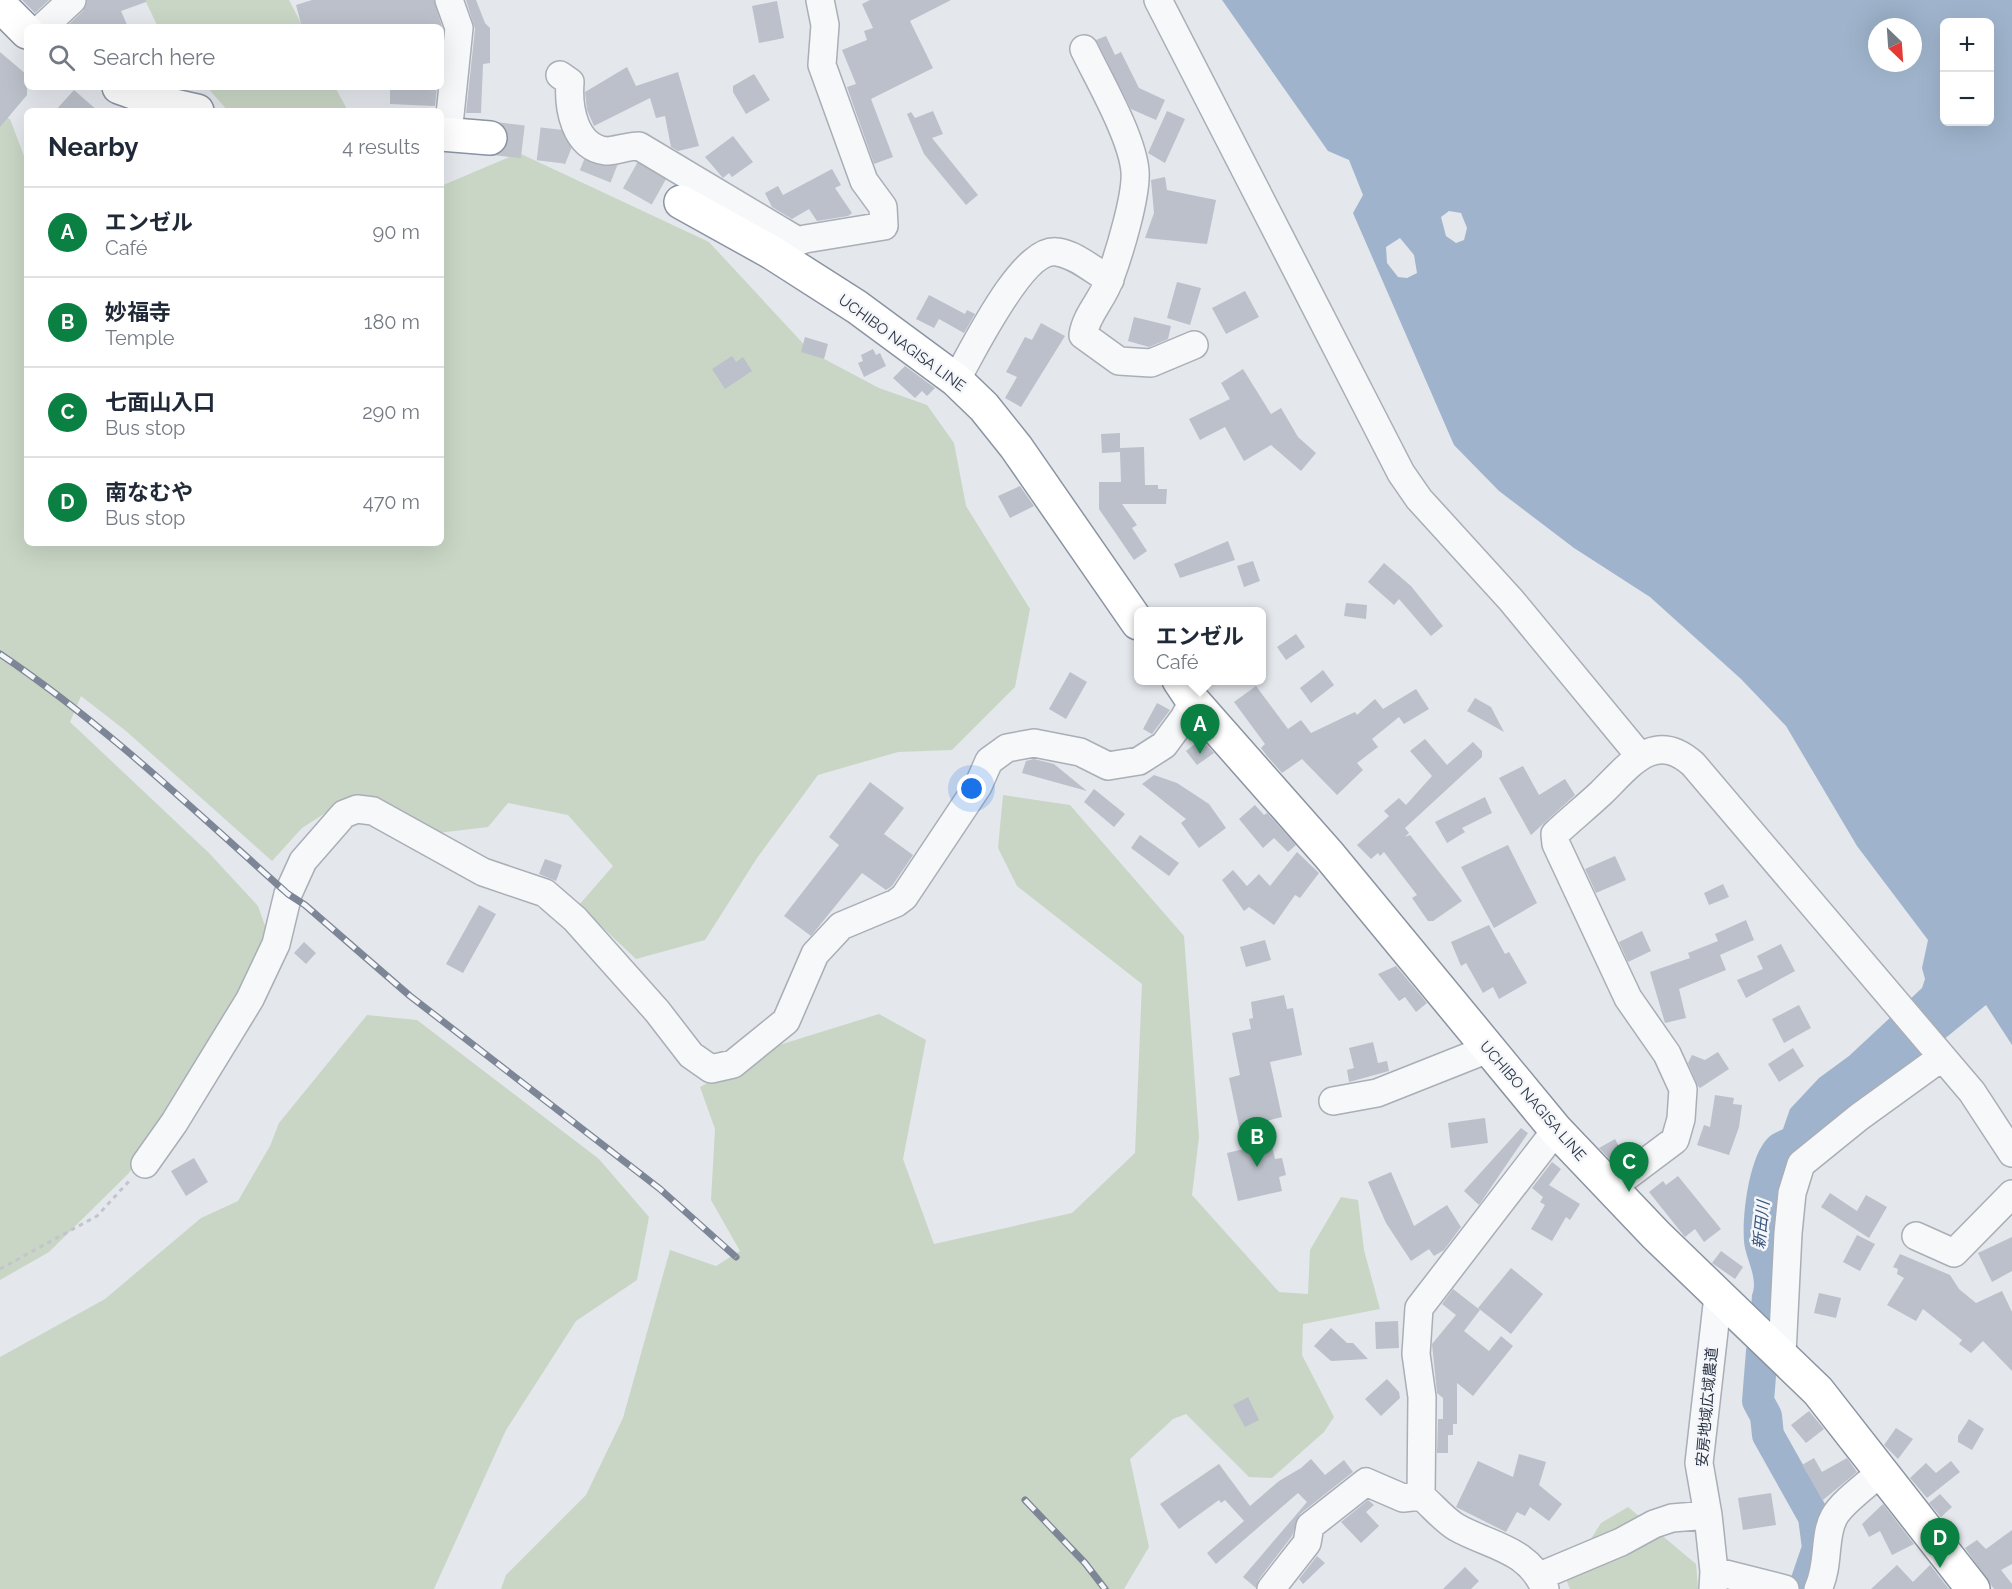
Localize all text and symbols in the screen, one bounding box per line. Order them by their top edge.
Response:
north arrow [1868,18,1922,72]
map controls [1940,18,1994,126]
button: + [1940,18,1994,72]
search box [24,24,444,90]
icon: search [45,41,78,74]
text: Search here [93,44,215,70]
button: − [1940,72,1994,126]
text: Nearby [48,132,138,162]
text: 4 results [342,135,420,159]
text: エンゼル [105,209,193,235]
text: A [61,220,74,244]
text: 90 m [373,220,420,244]
text: Café [105,236,148,260]
street label: UCHIBO NAGISA LINE [835,291,969,395]
text: 妙福寺 [105,299,171,325]
text: B [61,310,74,334]
text: 180 m [364,310,420,334]
text: Temple [105,326,175,350]
text: 七面山入口 [105,389,215,415]
text: C [61,400,74,424]
text: 290 m [362,400,420,424]
text: Bus stop [105,416,185,440]
text: 南なむや [105,479,193,505]
text: D [60,490,75,514]
text: 470 m [363,490,420,514]
text: Bus stop [105,506,185,530]
popup [1134,607,1266,685]
text: エンゼル [1156,623,1244,649]
text: Café [1156,650,1199,674]
pin: A [1180,704,1220,754]
your location [957,774,986,803]
street label: UCHIBO NAGISA LINE [1476,1037,1590,1165]
pin: B [1238,1118,1276,1167]
pin: C [1610,1142,1648,1192]
water label: 新田川 [1749,1198,1773,1250]
street label: 安房地域広域農道 [1693,1346,1721,1468]
pin: D [1920,1518,1960,1568]

